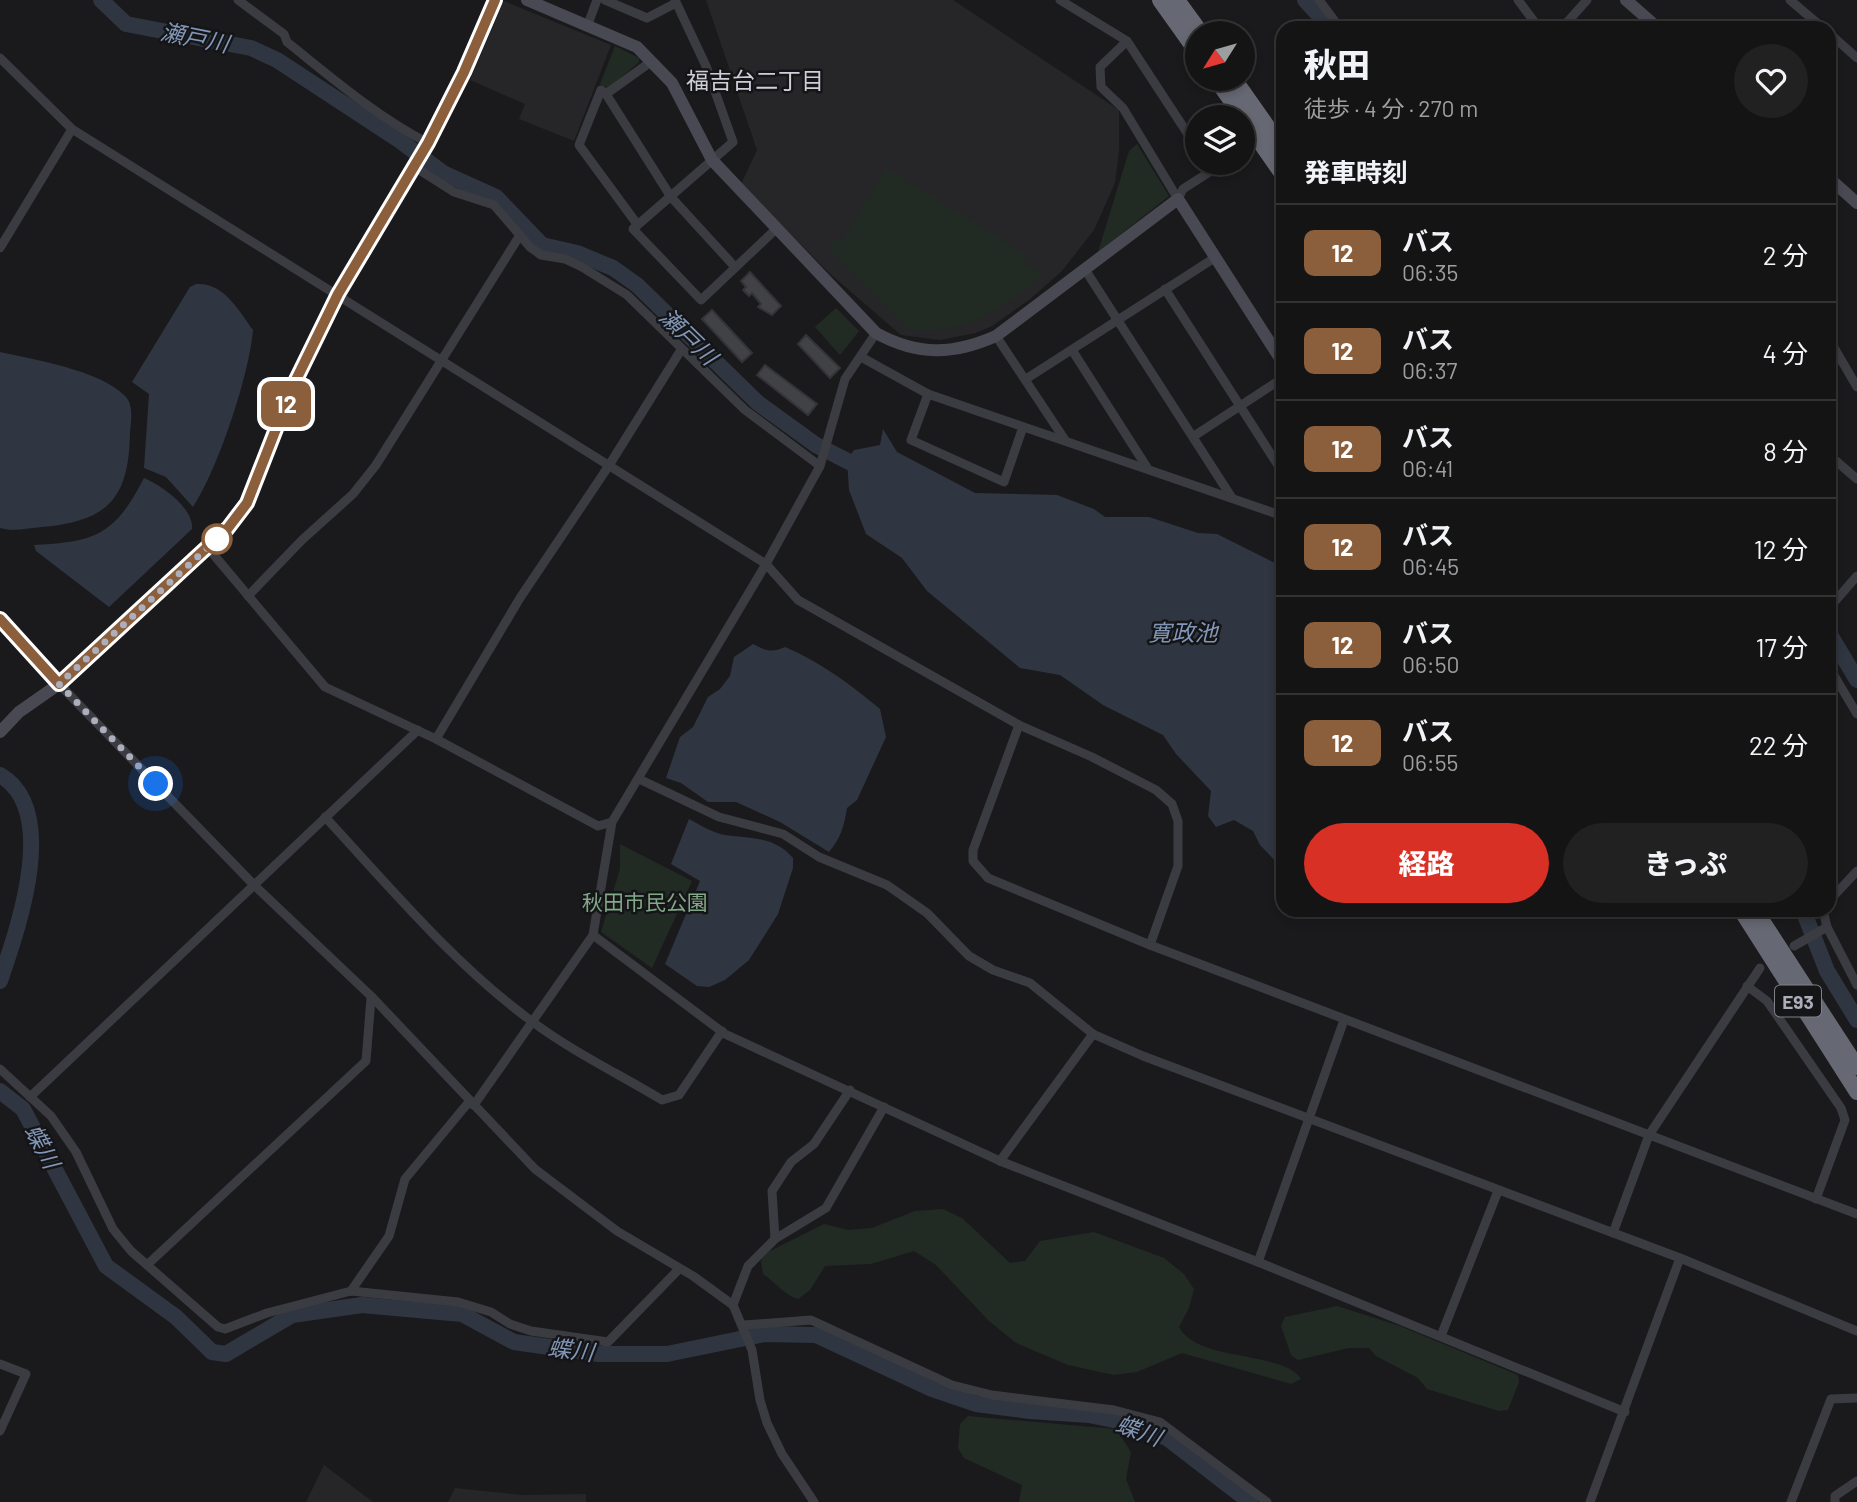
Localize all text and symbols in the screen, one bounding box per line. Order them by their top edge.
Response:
water label: 瀬戸川 [158,17,234,58]
north arrow [1185,21,1255,91]
map controls [1185,21,1255,175]
text: 秋田 [1304,44,1370,84]
button: heart [1734,44,1808,118]
district label: 福吉台二丁目 [686,66,824,94]
text: 徒歩 · 4 分 · 270 m [1304,94,1478,122]
button: layers [1185,105,1255,175]
text: 発車時刻 [1304,156,1408,187]
text: バス [1402,225,1454,256]
text: 12 [1332,238,1353,267]
text: 2 分 [1763,239,1808,270]
text: 06:35 [1402,258,1458,286]
water label: 瀬戸川 [654,302,726,372]
text: バス [1402,323,1454,354]
text: 12 [1332,336,1353,365]
text: 4 分 [1762,337,1808,368]
text: 06:37 [1402,356,1457,384]
line badge: 12 [254,381,318,427]
text: 12 [275,389,297,418]
text: バス [1402,421,1454,452]
text: 12 [1332,434,1353,463]
text: 8 分 [1763,435,1808,466]
text: 06:41 [1402,454,1453,482]
text: バス [1402,519,1454,550]
unlabelled marker [202,524,232,554]
text: 12 [1332,532,1353,561]
text: 12 分 [1754,533,1808,564]
text: 06:45 [1402,552,1459,580]
text: バス [1402,617,1454,648]
water label: 寛政池 [1149,618,1220,646]
text: 12 [1332,630,1353,659]
text: 17 分 [1755,631,1808,662]
text: 06:50 [1402,650,1459,678]
text: バス [1402,715,1454,746]
text: 12 [1332,728,1353,757]
text: 22 分 [1749,729,1808,760]
text: 06:55 [1402,748,1458,776]
your location [138,766,173,801]
button: 経路 [1304,823,1549,903]
button: きっぷ [1563,823,1808,903]
park label: 秋田市民公園 [582,889,708,914]
road number: E93 [1775,986,1821,1016]
water label: 蝶川 [20,1119,68,1176]
water label: 蝶川 [546,1332,599,1366]
water label: 蝶川 [1113,1409,1168,1452]

